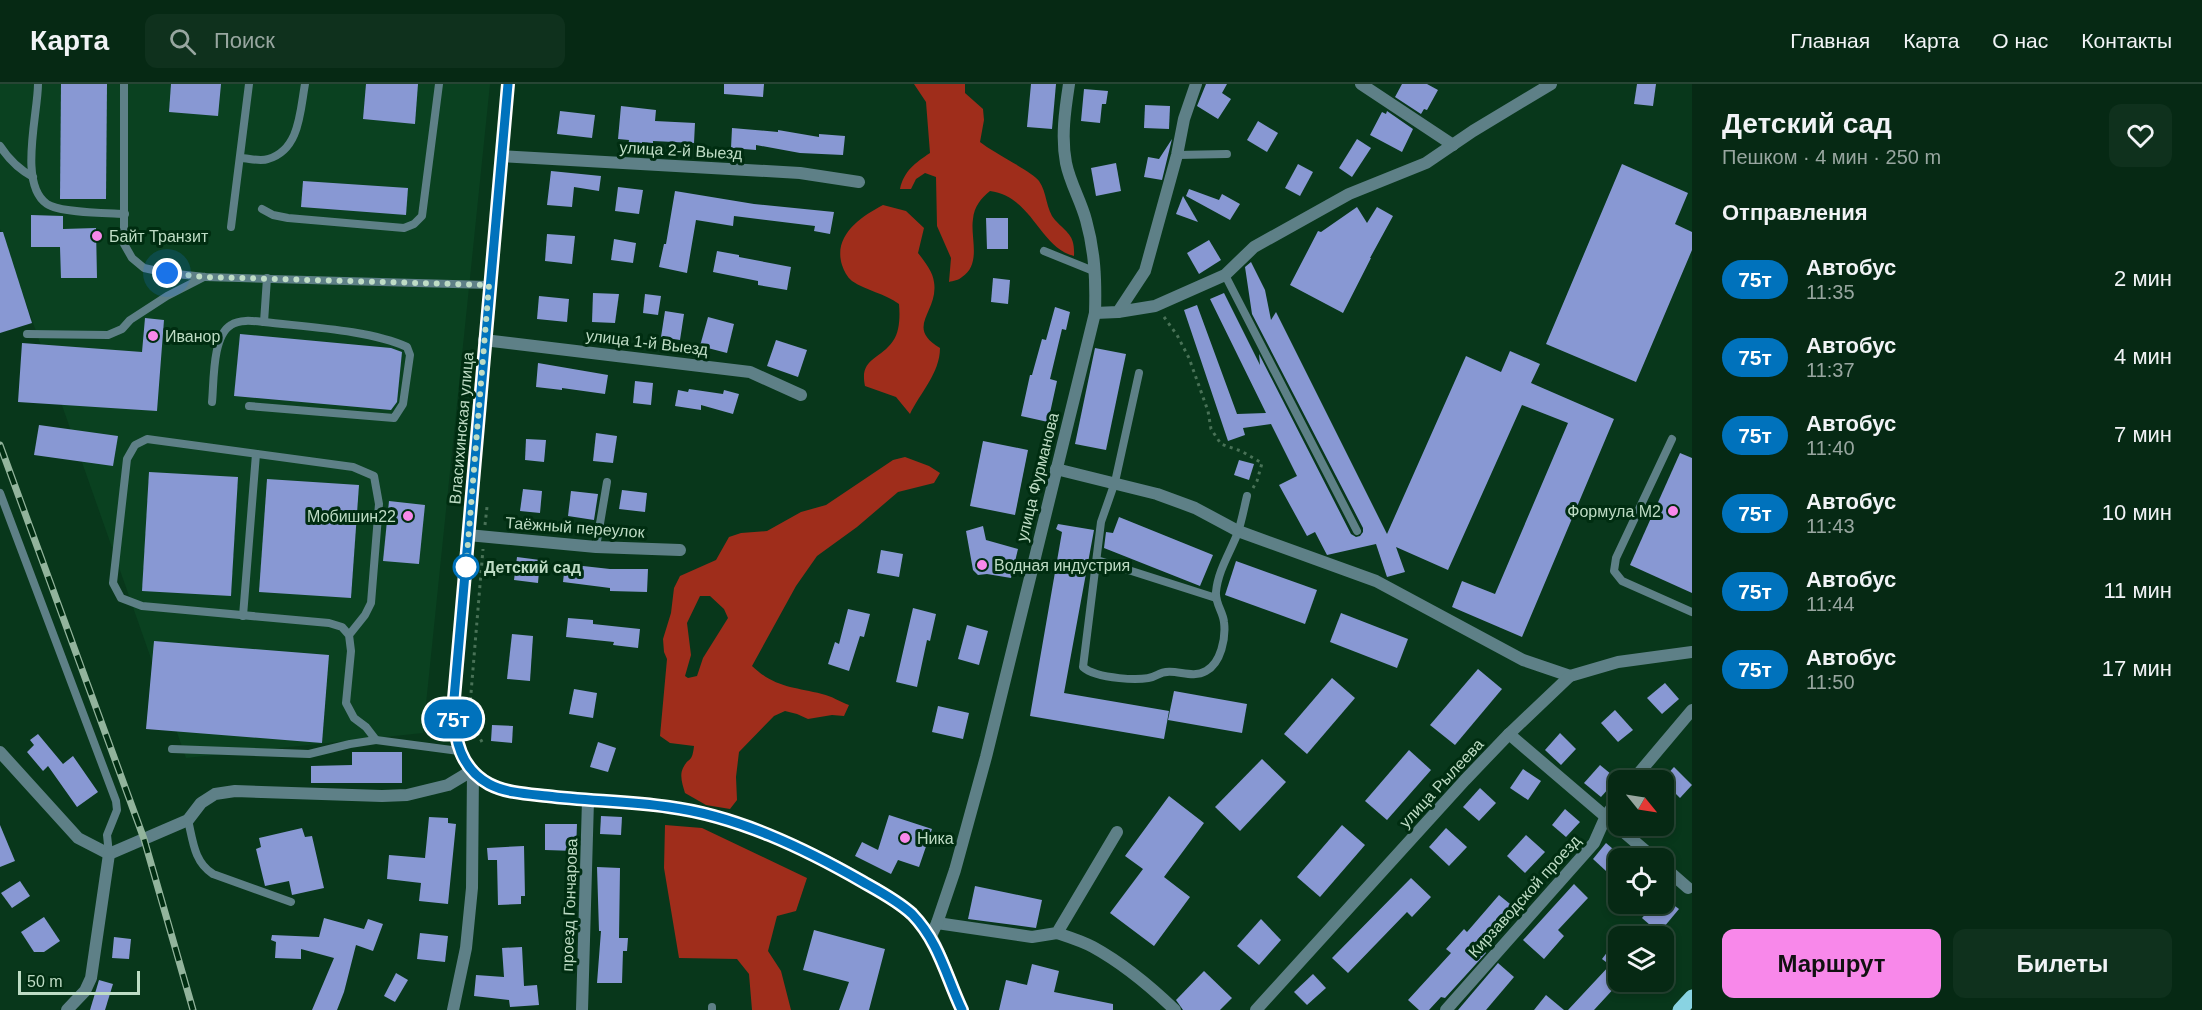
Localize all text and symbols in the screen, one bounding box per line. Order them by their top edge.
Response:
search box [145,14,565,68]
text: Карта [30,25,109,56]
icon: search [166,25,199,58]
text: Поиск [214,28,275,53]
text: Главная [1790,29,1870,52]
text: Карта [1903,29,1959,52]
text: О нас [1992,29,2048,52]
text: Контакты [2081,29,2172,52]
button: heart [2109,104,2172,167]
text: Детский сад [1722,108,1892,139]
street label: улица 2-й Выезд [619,139,744,162]
text: Пешком · 4 мин · 250 m [1722,146,1941,168]
text: Отправления [1722,200,1868,225]
place label: Байт Транзит [109,228,209,245]
marker: Байт Транзит [90,229,104,243]
text: Автобус [1806,255,1896,280]
your location [152,258,182,288]
text: 2 мин [2114,266,2172,291]
text: 75т [1738,268,1772,291]
text: 11:35 [1806,281,1855,303]
street label: улица 1-й Выезд [585,327,710,359]
place label: Иванор [165,328,220,345]
marker: Иванор [146,329,160,343]
text: Автобус [1806,333,1896,358]
text: 4 мин [2114,344,2172,369]
text: 75т [1738,346,1772,369]
street label: Власихинская улица [446,351,477,505]
text: 11:37 [1806,359,1855,381]
street label: улица Фурманова [1013,411,1062,543]
text: Автобус [1806,411,1896,436]
text: 7 мин [2114,422,2172,447]
text: 75т [1738,424,1772,447]
text: 11:40 [1806,437,1855,459]
text: Автобус [1806,489,1896,514]
text: 10 мин [2102,500,2172,525]
text: 75т [1738,502,1772,525]
place label: Формула М2 [1567,503,1661,520]
marker: Формула М2 [1666,504,1680,518]
place label: Мобишин22 [307,508,396,525]
marker: Мобишин22 [401,509,415,523]
street label: Таёжный переулок [505,514,646,541]
text: 11:43 [1806,515,1855,537]
marker: Детский сад [453,554,479,580]
place label: Водная индустрия [994,557,1130,574]
marker: Водная индустрия [975,558,989,572]
place label: Детский сад [484,559,581,576]
text: Автобус [1806,567,1896,592]
text: 11 мин [2103,578,2172,603]
text: 75т [1738,580,1772,603]
text: 11:44 [1806,593,1855,615]
text: Автобус [1806,645,1896,670]
text: 17 мин [2102,656,2172,681]
text: 75т [1738,658,1772,681]
text: 11:50 [1806,671,1855,693]
line badge: 75т [418,700,488,738]
text: 75т [436,708,470,731]
street label: улица Рылеева [1396,735,1487,831]
north arrow [1608,770,1674,836]
map controls [1608,770,1674,992]
place label: Ника [917,830,954,847]
marker: Ника [898,831,912,845]
street label: Кирзаводской проезд [1465,831,1584,961]
street label: проезд Гончарова [559,838,580,972]
button: locate [1608,848,1674,914]
button: layers [1608,926,1674,992]
button: Маршрут [1722,929,1941,998]
button: Билеты [1953,929,2172,998]
scale bar [18,968,140,996]
text: 50 m [27,973,63,990]

